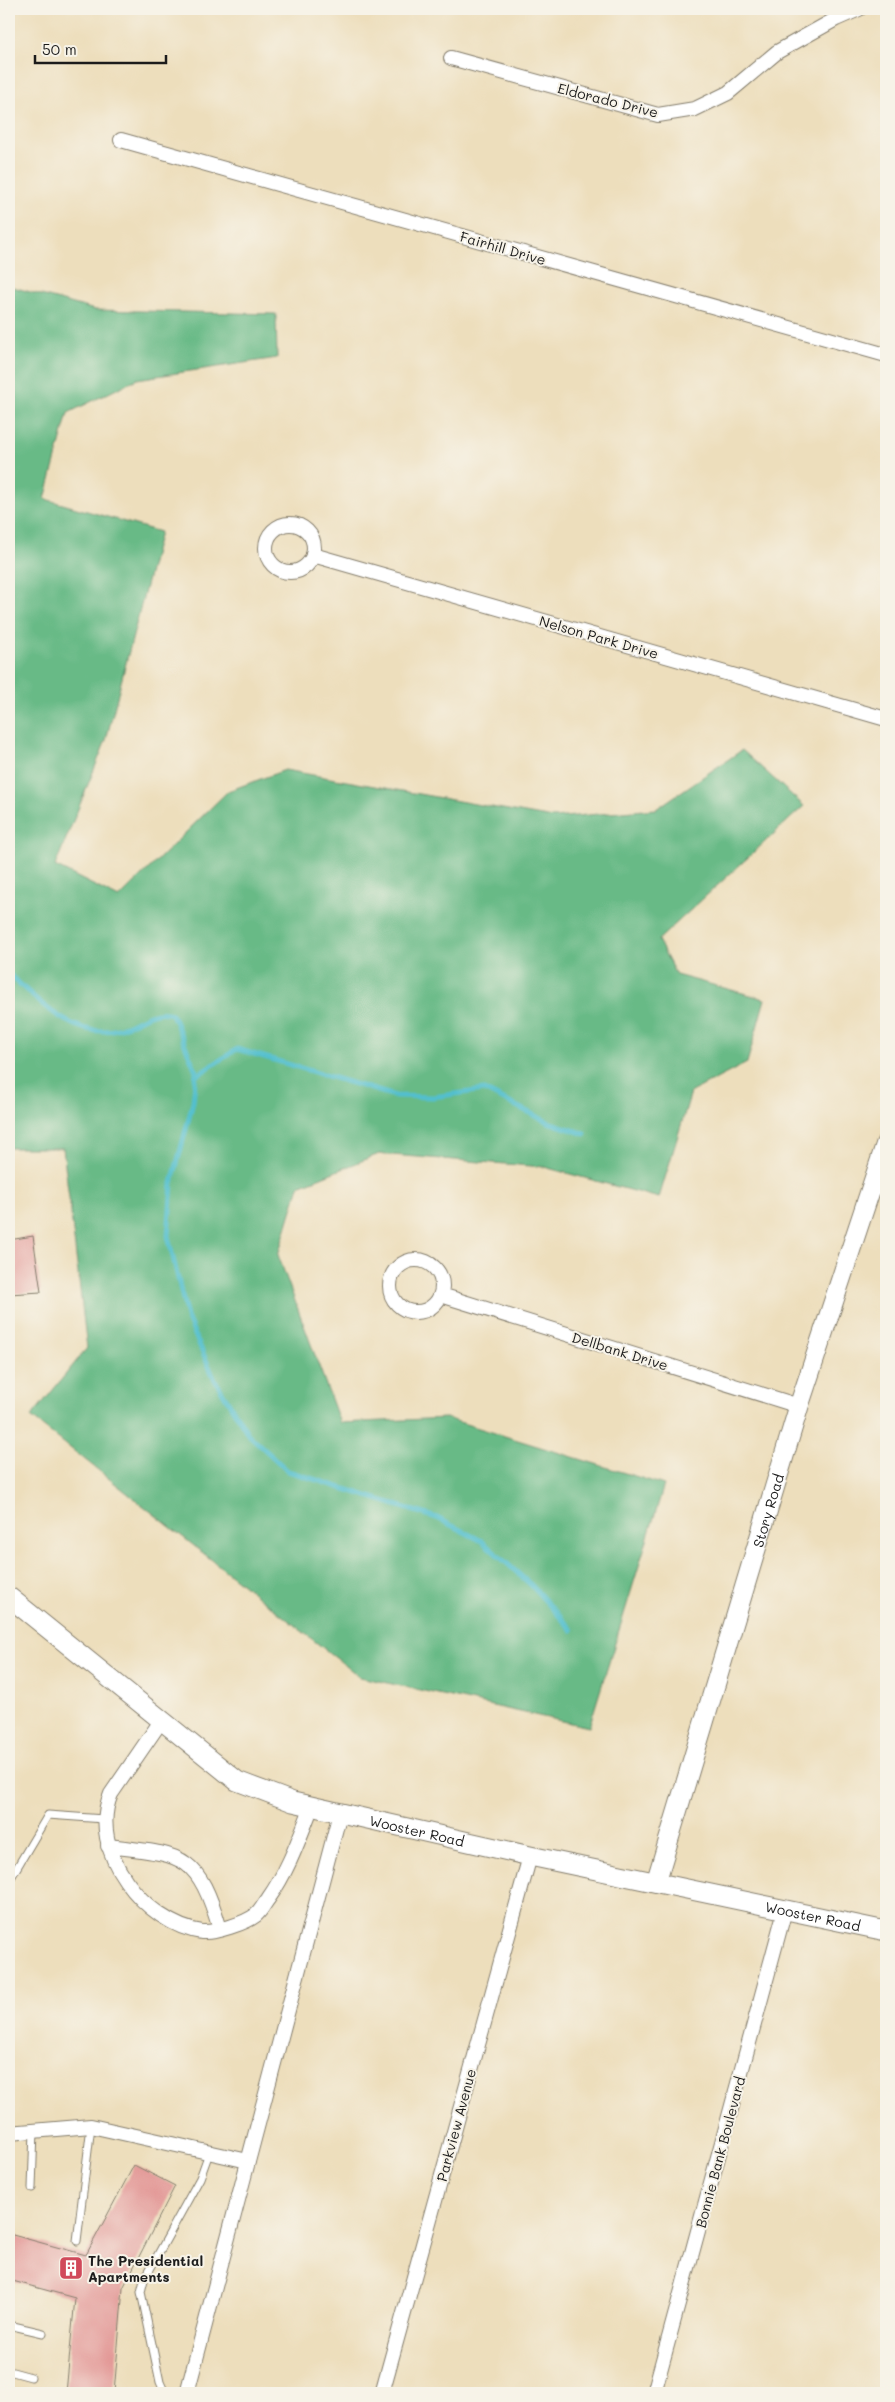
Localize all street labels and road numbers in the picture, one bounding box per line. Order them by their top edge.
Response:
street label: Eldorado Drive [556,78,660,122]
street label: Fairhill Drive [458,227,548,269]
street label: Nelson Park Drive [537,611,661,663]
street label: Dellbank Drive [570,1327,670,1375]
street label: Story Road [748,1471,788,1550]
street label: Wooster Road [368,1810,467,1850]
street label: Wooster Road [763,1896,862,1935]
street label: Parkview Avenue [432,2067,480,2183]
street label: Bonnie Bank Boulevard [691,2074,749,2230]

